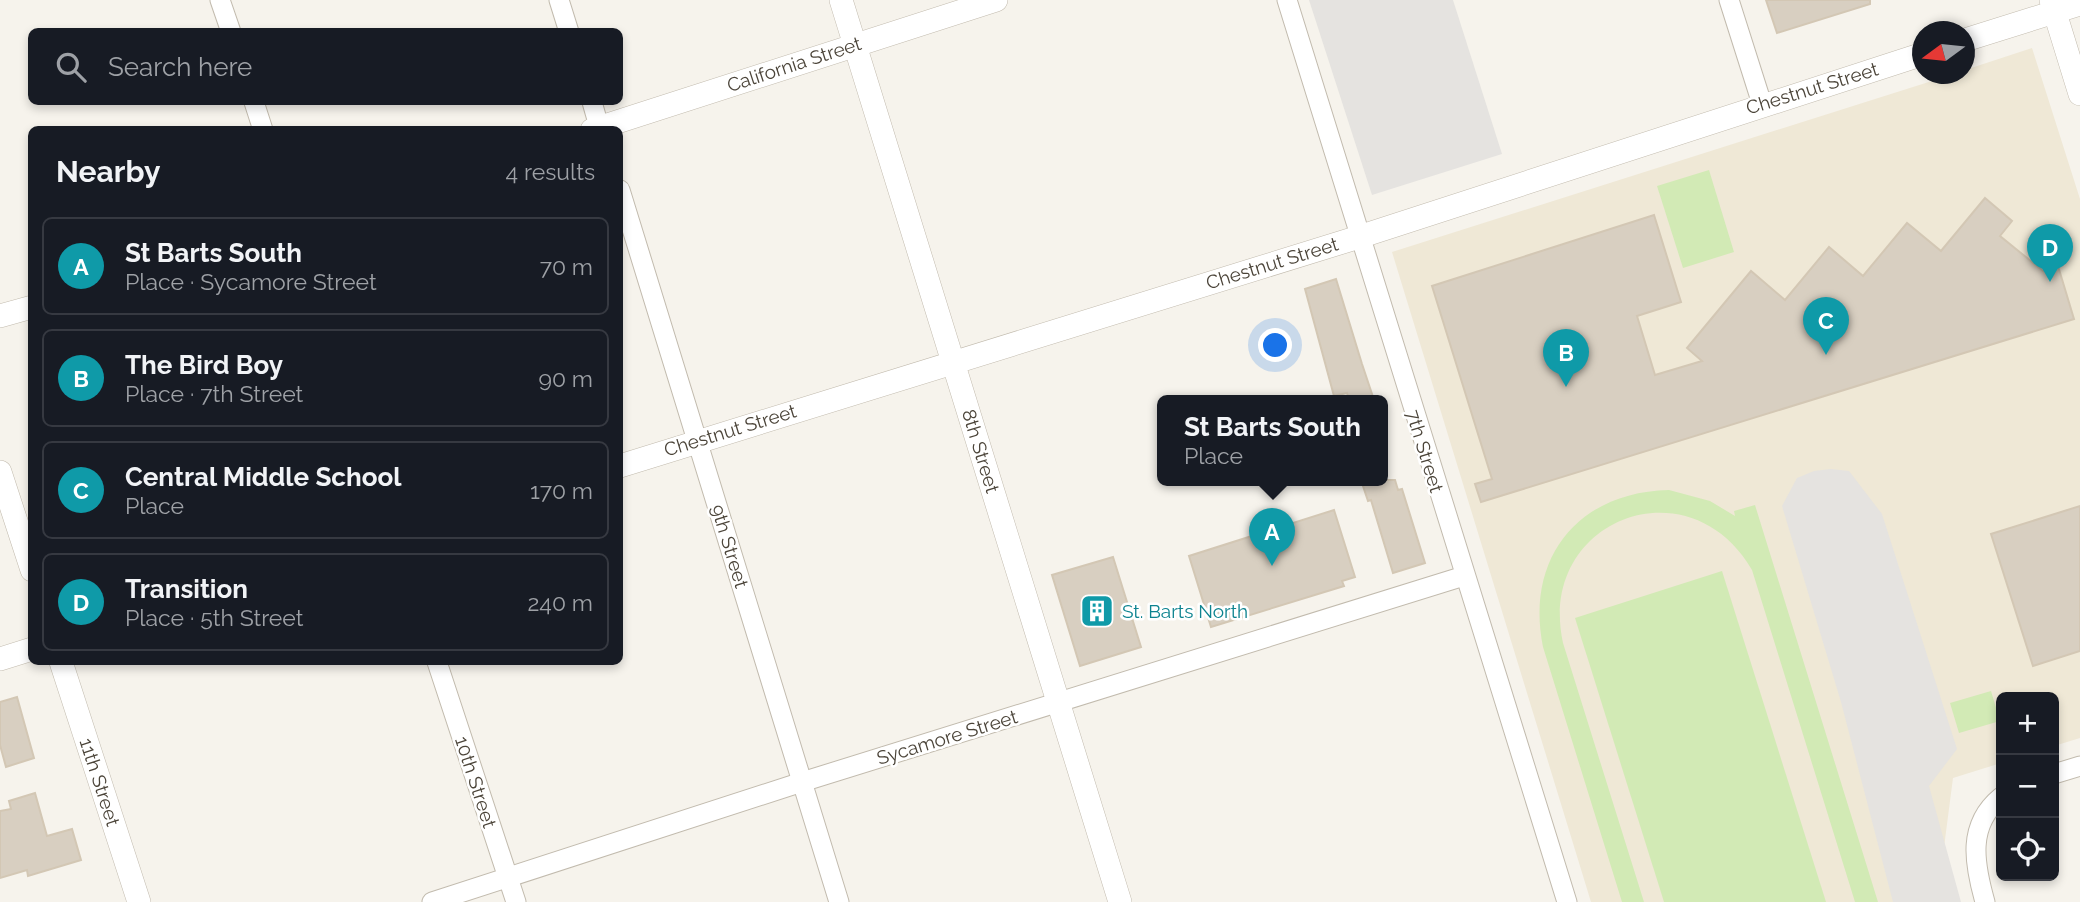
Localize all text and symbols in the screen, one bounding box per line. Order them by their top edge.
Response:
north arrow [1912,21,1975,84]
search box [28,28,623,105]
street label: California Street [724,32,864,96]
icon: search [52,48,90,86]
text: Search here [108,52,252,82]
street label: Chestnut Street [1743,57,1881,119]
text: Nearby [56,154,160,189]
text: 4 results [506,158,595,185]
pin: D [2027,224,2073,282]
street label: Chestnut Street [1203,232,1341,294]
text: St Barts South [125,238,302,268]
text: A [73,253,89,280]
text: 70 m [540,253,593,280]
text: Place · Sycamore Street [125,268,377,295]
pin: C [1803,297,1849,355]
your location [1258,328,1292,362]
pin: B [1543,329,1589,387]
text: The Bird Boy [125,350,283,380]
text: B [73,365,89,392]
text: 90 m [538,365,593,392]
text: Place · 7th Street [125,380,303,407]
popup [1157,395,1388,486]
street label: Chestnut Street [661,399,799,461]
street label: 8th Street [958,407,1004,496]
street label: 7th Street [1402,407,1448,496]
text: St Barts South [1184,412,1361,442]
text: Place [1184,442,1243,469]
text: Central Middle School [125,462,401,492]
text: C [73,477,89,504]
text: 170 m [530,477,593,504]
text: Place [125,492,184,519]
street label: 9th Street [707,502,753,591]
pin: A [1249,508,1295,566]
text: Transition [125,574,248,604]
text: D [73,589,89,616]
text: 240 m [527,589,593,616]
building icon: St. Barts North [1078,592,1116,630]
place label: St. Barts North [1122,600,1248,622]
text: Place · 5th Street [125,604,303,631]
map controls [1996,692,2059,881]
button: + [1996,692,2059,755]
street label: Sycamore Street [874,705,1020,769]
street label: 10th Street [451,734,501,831]
street label: 11th Street [75,735,125,829]
button: − [1996,755,2059,818]
button: locate [1996,818,2059,881]

